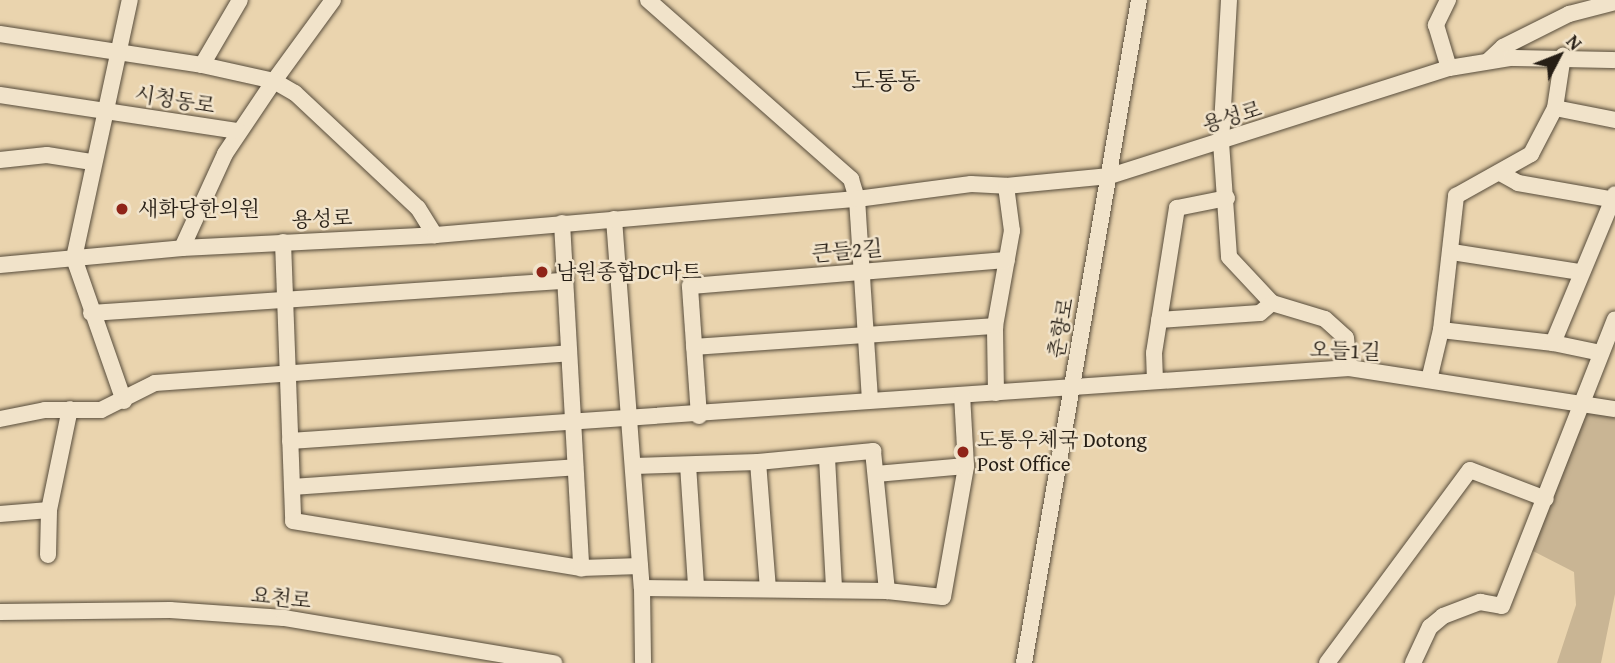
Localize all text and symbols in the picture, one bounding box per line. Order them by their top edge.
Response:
north arrow [1524,21,1594,91]
text: N [1560,28,1589,56]
district label: 도통동 [851,67,921,95]
street label: 시청동로 [133,81,217,119]
street label: 용성로 [1199,96,1265,138]
place label: 새화당한의원 [138,196,260,222]
marker: 새화당한의원 [112,199,132,219]
street label: 용성로 [291,205,353,233]
street label: 큰들2길 [811,235,883,267]
place label: 남원종합DC마트 [556,259,702,285]
marker: 남원종합DC마트 [534,264,550,280]
street label: 춘향로 [1043,296,1079,360]
street label: 오들1길 [1309,337,1381,365]
place label: 도통우체국 Dotong Post Office [977,427,1147,477]
marker: 도통우체국 Dotong Post Office [955,444,971,460]
street label: 요천로 [249,582,313,614]

